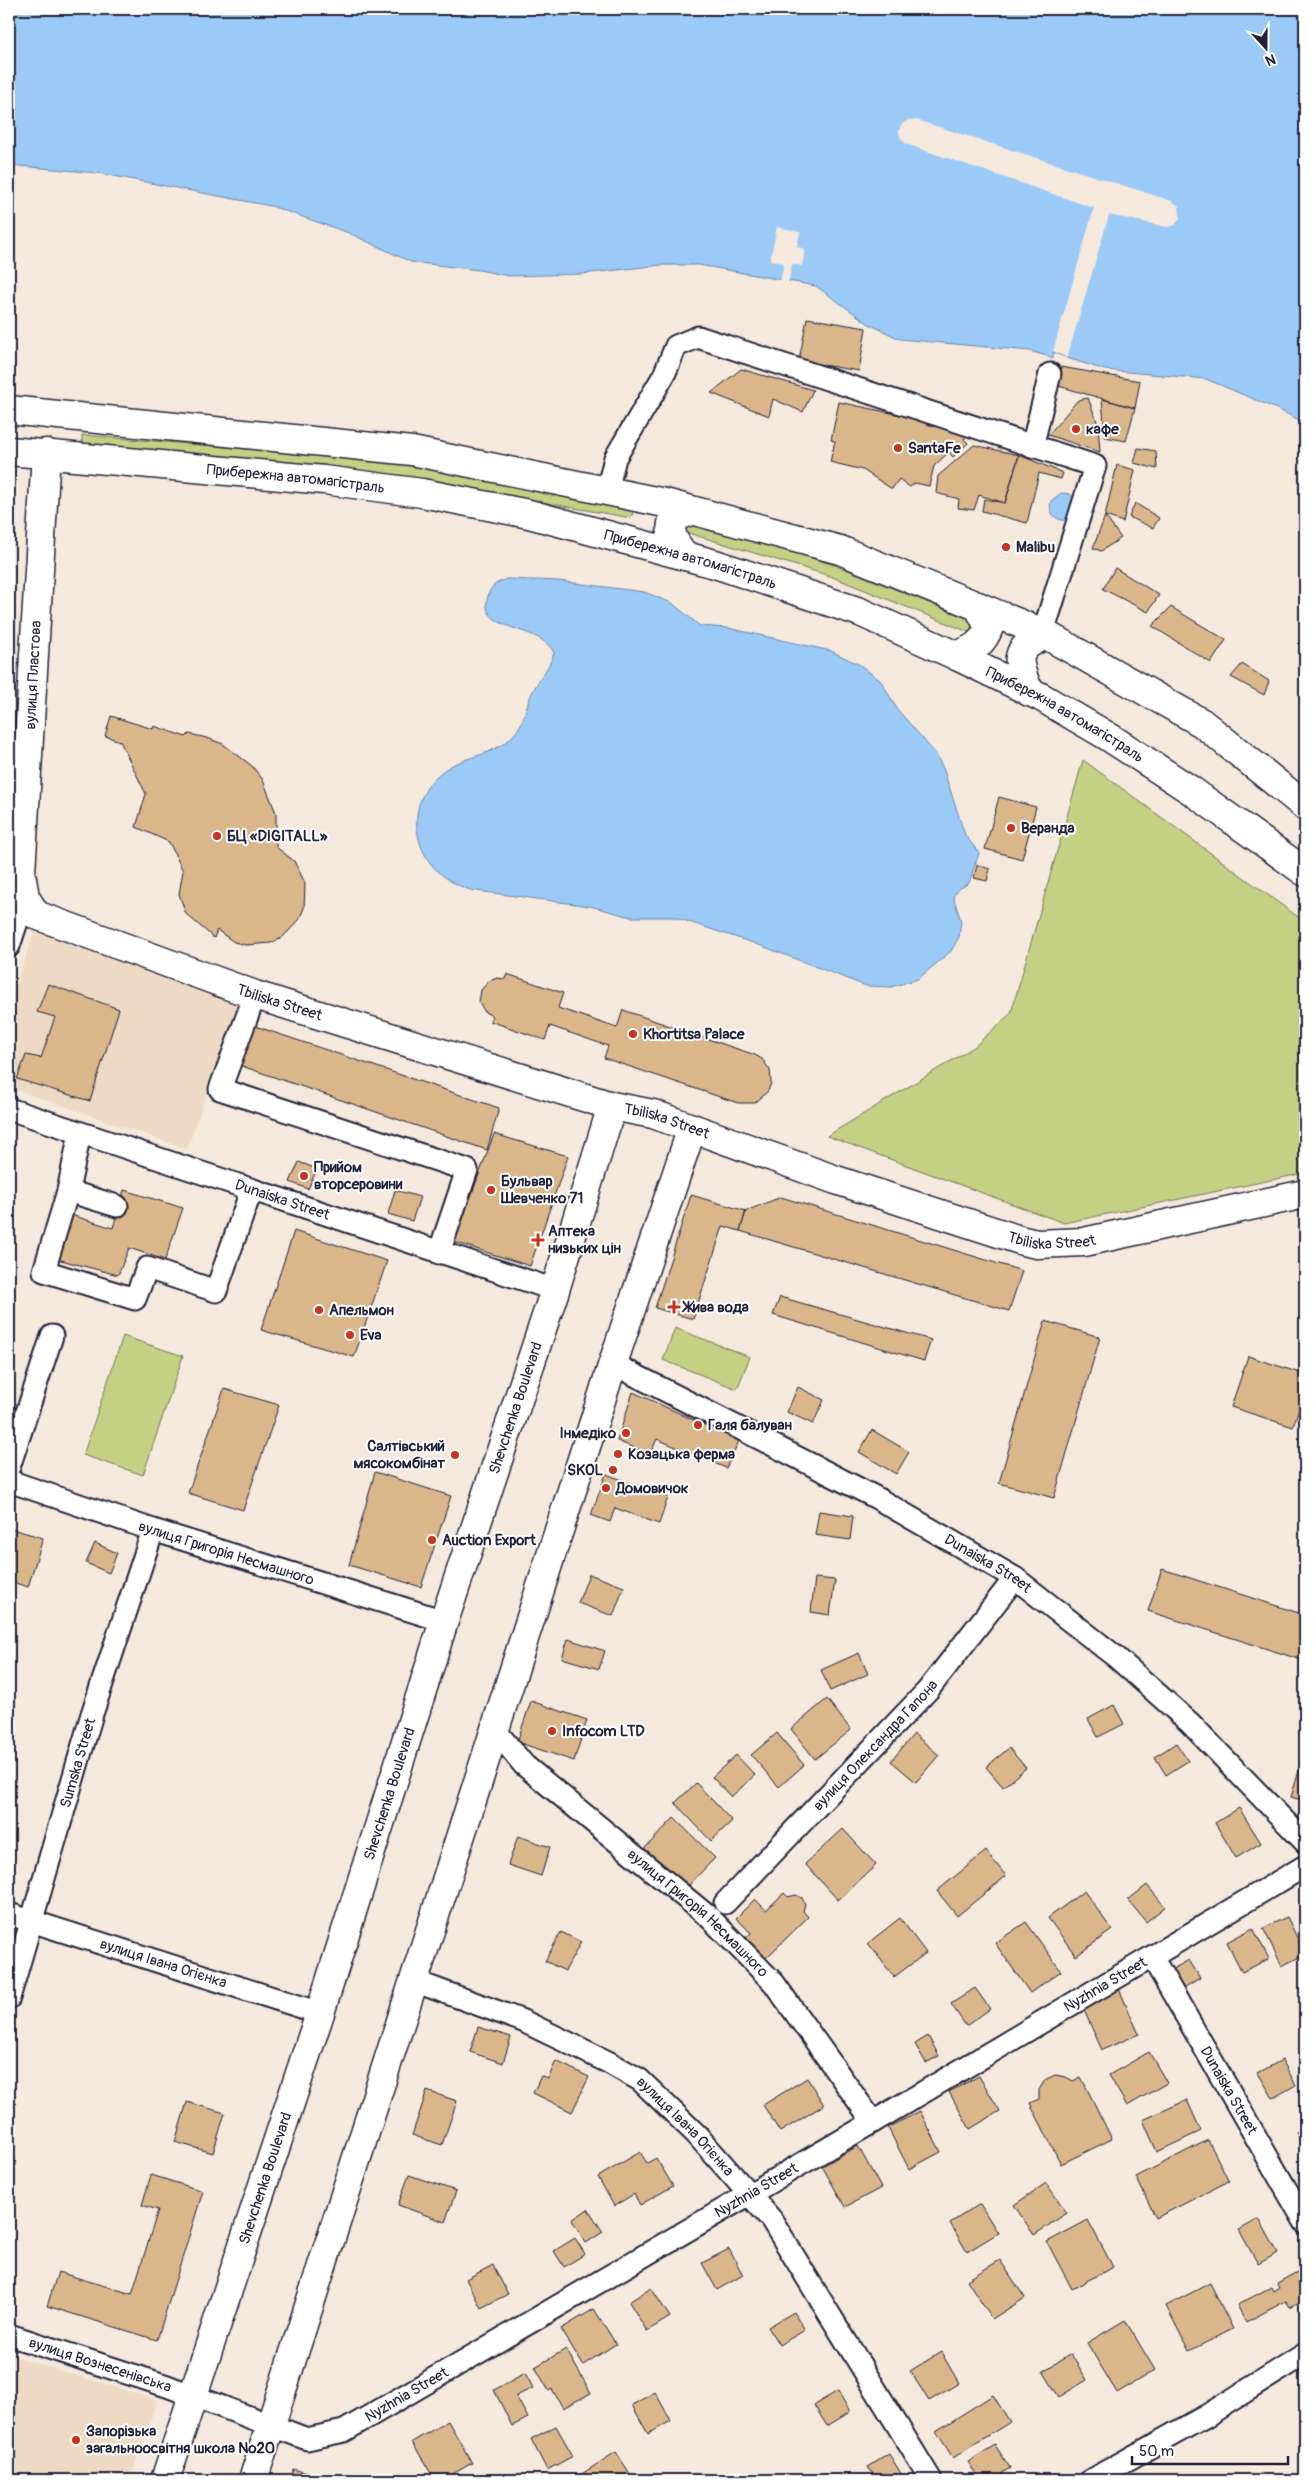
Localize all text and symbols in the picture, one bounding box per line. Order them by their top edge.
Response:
north arrow [1242,22,1292,72]
text: N [1263,50,1278,69]
place label: кафе [1086,420,1119,439]
marker: кафе [1070,423,1082,435]
place label: SantaFe [908,439,961,458]
marker: SantaFe [892,442,904,454]
street label: Прибережна автомагістраль [206,460,386,498]
street label: Прибережна автомагістраль [602,526,779,594]
place label: Malibu [1016,538,1055,557]
marker: Malibu [1000,541,1012,553]
street label: вулиця Пластова [21,620,46,730]
street label: Прибережна автомагістраль [983,663,1148,767]
place label: Веранда [1021,819,1074,838]
marker: Веранда [1005,822,1017,834]
place label: БЦ «DIGITALL» [227,827,328,846]
marker: БЦ «DIGITALL» [211,830,223,842]
street label: Tbiliska Street [234,980,325,1026]
place label: Khortitsa Palace [643,1025,745,1044]
marker: Khortitsa Palace [627,1028,639,1040]
street label: Tbiliska Street [622,1100,713,1144]
place label: Прийом вторсеровини [314,1158,403,1194]
marker: Прийом вторсеровини [298,1170,310,1182]
place label: Бульвар Шевченко 71 [500,1172,583,1208]
street label: Dunaiska Street [232,1176,333,1225]
marker: Бульвар Шевченко 71 [485,1184,497,1196]
place label: Аптека низьких цін [548,1222,622,1258]
street label: Tbiliska Street [1005,1228,1099,1254]
marker: Аптека низьких цін [532,1234,544,1246]
place label: Жива вода [681,1298,749,1317]
place label: Апельмон [329,1301,394,1320]
marker: Жива вода [668,1301,680,1313]
marker: Апельмон [313,1304,325,1316]
place label: Eva [360,1326,382,1345]
marker: Eva [344,1329,356,1341]
street label: Shevchenka Boulevard [485,1340,547,1476]
place label: Галя балуван [708,1416,793,1435]
marker: Галя балуван [692,1419,704,1431]
place label: Інмедіко [560,1424,616,1443]
marker: Інмедіко [620,1427,632,1439]
place label: Салтівський мясокомбінат [353,1437,445,1473]
place label: Козацька ферма [628,1445,735,1464]
marker: Козацька ферма [612,1448,624,1460]
marker: Салтівський мясокомбінат [449,1449,461,1461]
place label: SKOL [567,1461,604,1480]
marker: SKOL [607,1464,619,1476]
place label: Домовичок [615,1479,689,1498]
marker: Домовичок [600,1482,612,1494]
street label: вулиця Григорія Несмашного [136,1517,316,1590]
street label: Dunaiska Street [941,1530,1036,1598]
place label: Auction Export [442,1531,537,1550]
marker: Auction Export [426,1534,438,1546]
street label: вулиця Олександра Гапона [809,1676,942,1815]
street label: Sumska Street [56,1715,101,1810]
place label: Infocom LTD [562,1722,645,1741]
street label: Shevchenka Boulevard [360,1725,420,1863]
marker: Infocom LTD [546,1725,558,1737]
street label: вулиця Григорія Несмашного [623,1845,772,1982]
street label: вулиця Івана Огієнка [97,1935,229,1993]
street label: Nyzhnia Street [1060,1952,1151,2017]
street label: Dunaiska Street [1196,2043,1262,2139]
street label: вулиця Івана Огієнка [632,2073,738,2180]
street label: Shevchenka Boulevard [235,2110,296,2247]
street label: Nyzhnia Street [711,2158,803,2222]
street label: вулиця Вознесенівська [27,2333,174,2397]
street label: Nyzhnia Street [362,2363,453,2427]
place label: Запорізька загальноосвітня школа №20 [86,2422,275,2458]
marker: Запорізька загальноосвітня школа №20 [70,2434,82,2446]
scale bar [1132,2434,1288,2466]
text: 50 m [1139,2442,1174,2461]

